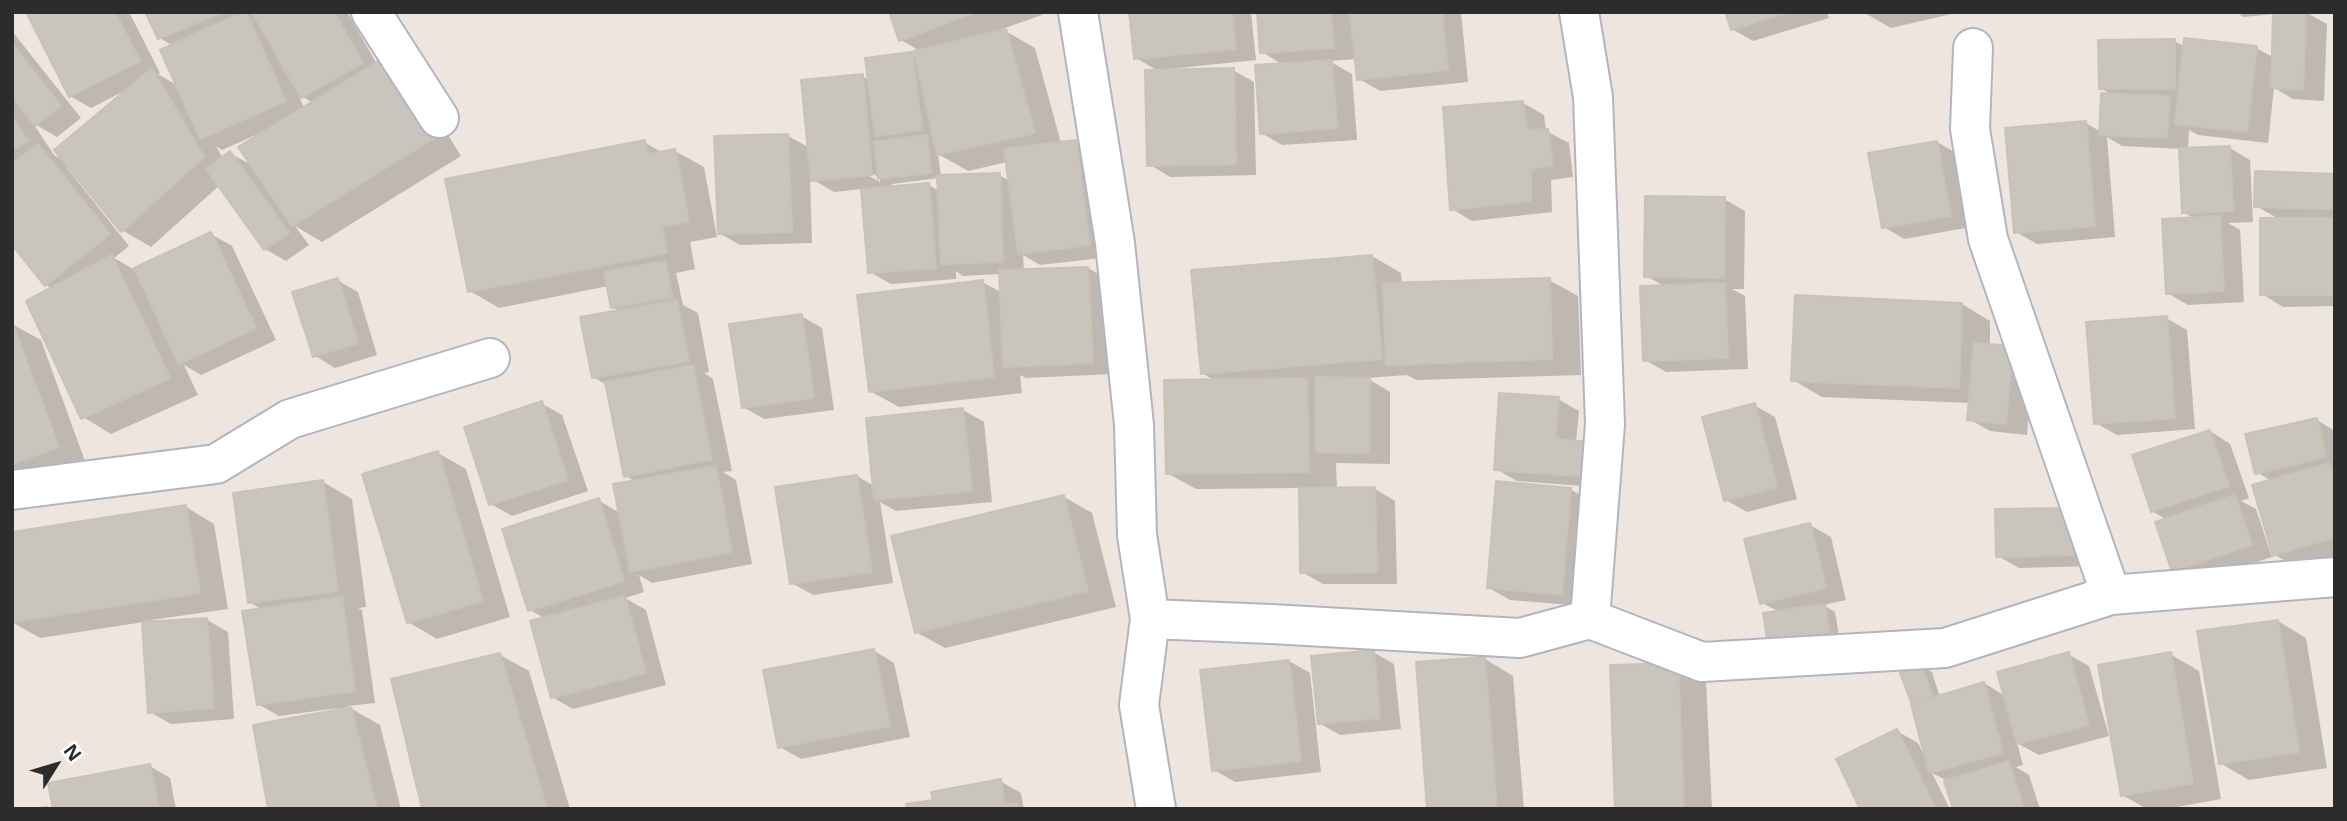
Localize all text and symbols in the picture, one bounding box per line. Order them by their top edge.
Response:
north arrow [21,730,91,800]
text: N [58,738,88,766]

